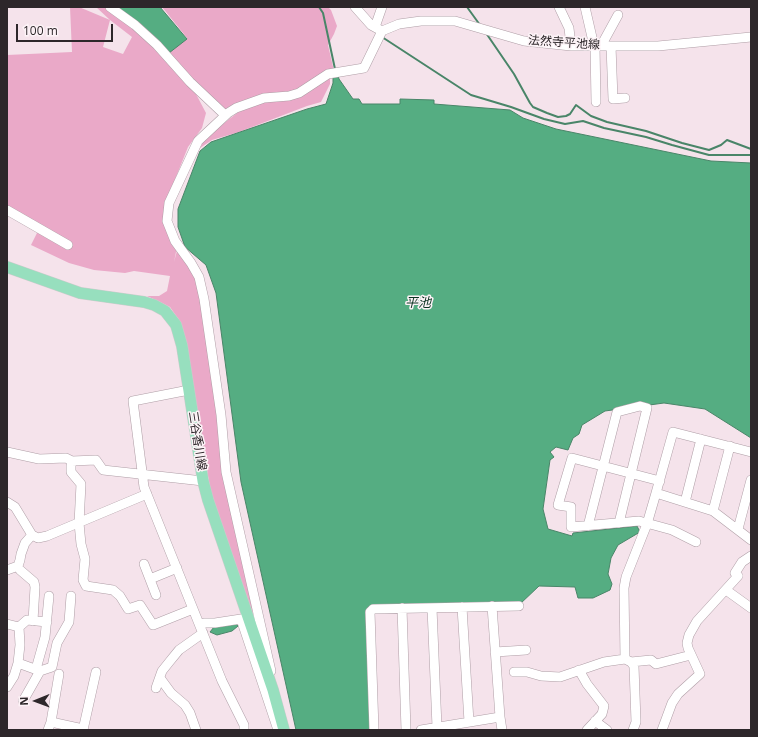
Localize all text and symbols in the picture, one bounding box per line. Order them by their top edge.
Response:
scale bar [18,16,115,42]
text: 100 m [23,22,58,39]
street label: 法然寺平池線 [528,33,600,53]
water label: 平池 [405,295,431,311]
street label: 三谷香川線 [185,410,209,472]
north arrow [16,681,56,721]
text: N [16,697,31,706]

